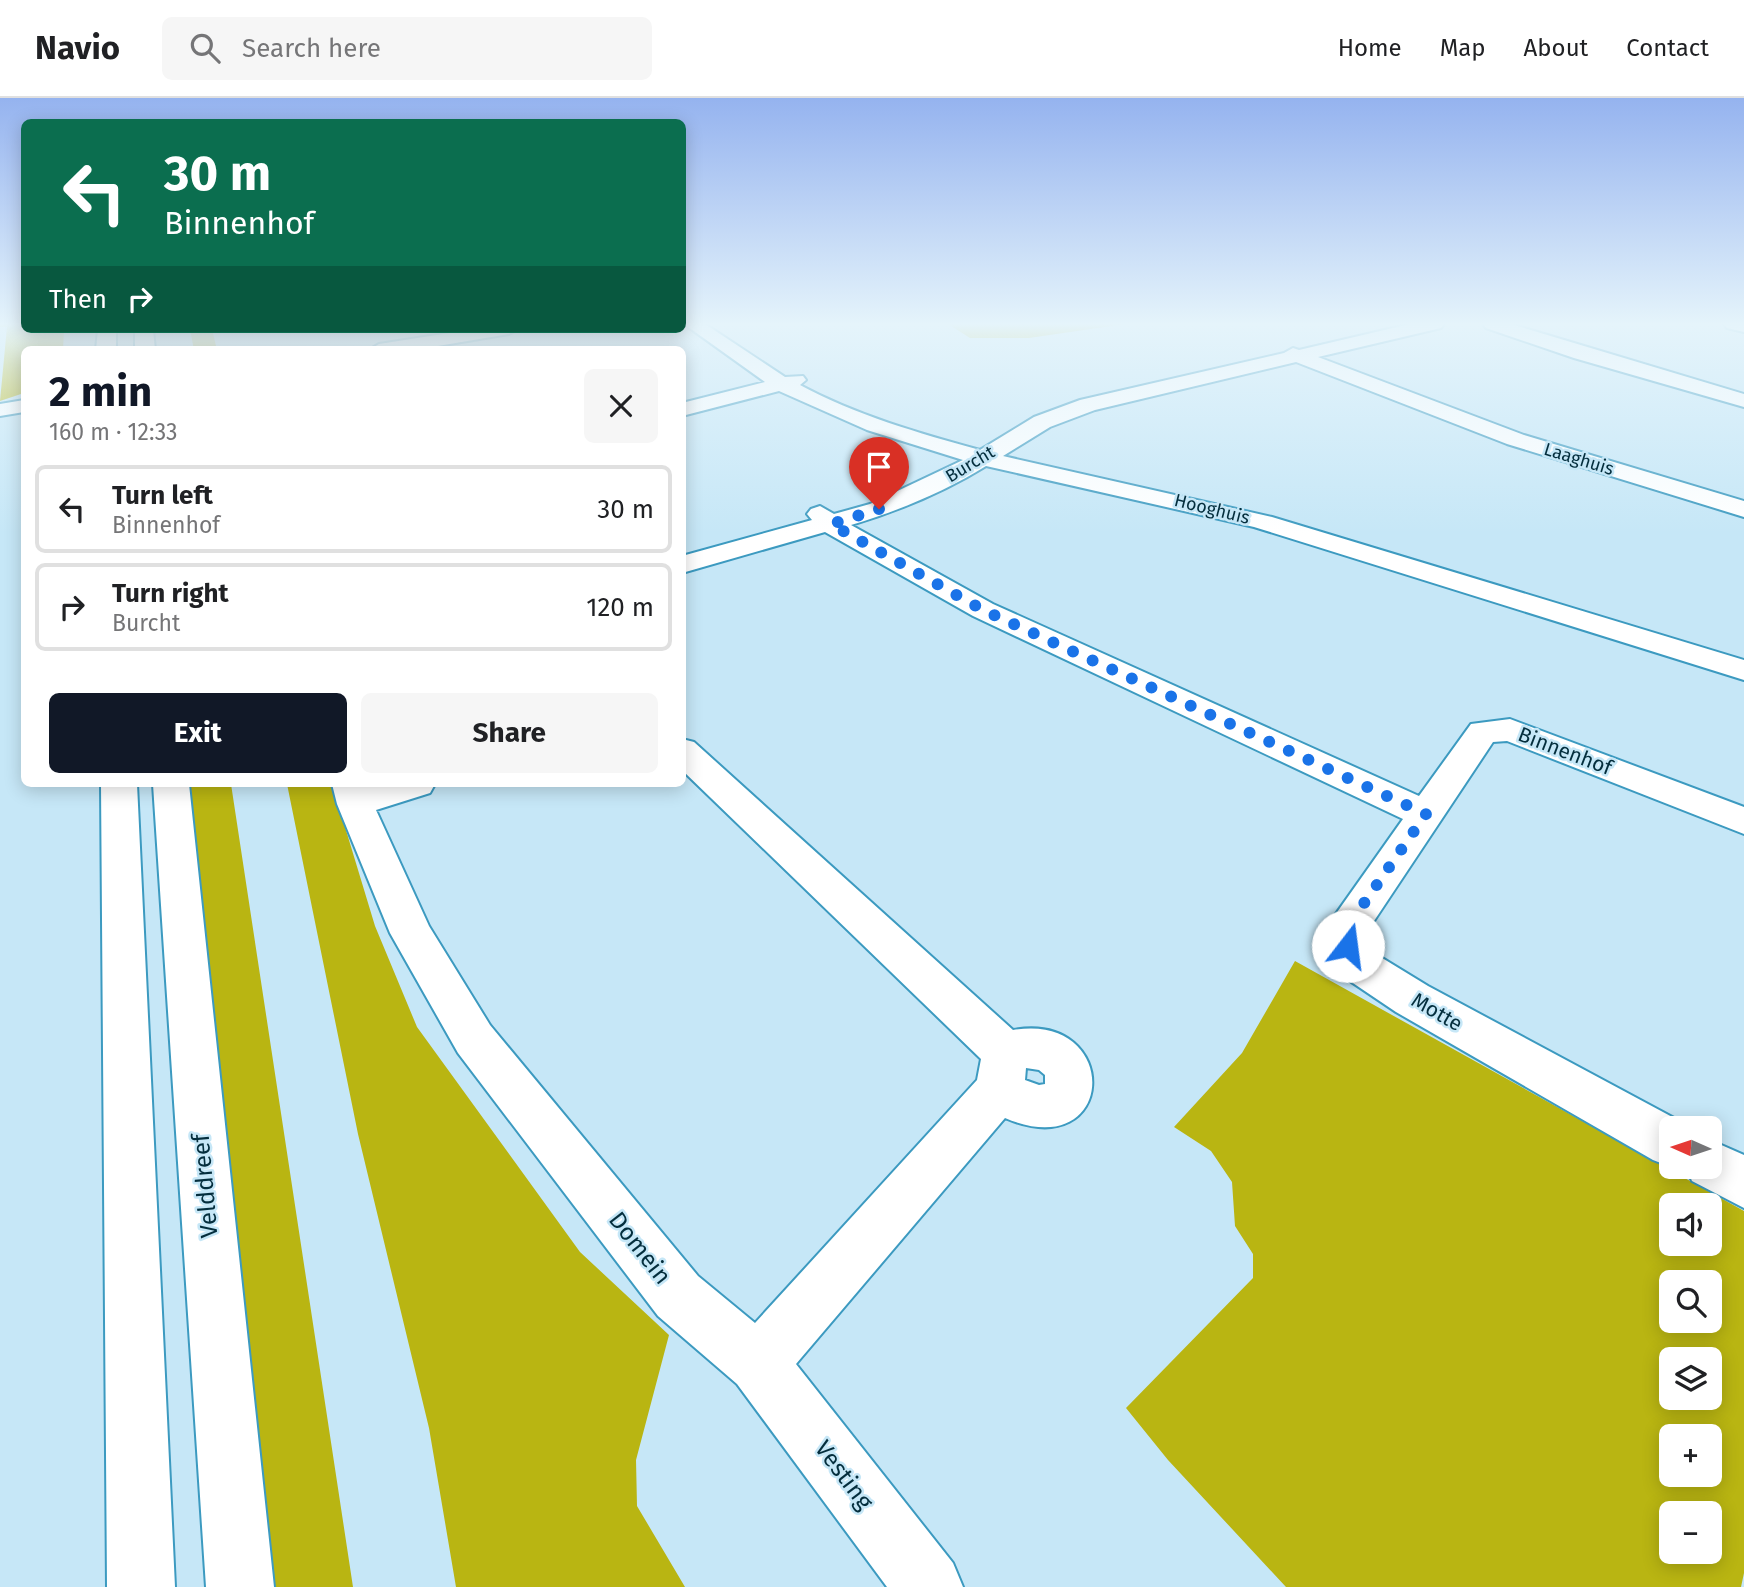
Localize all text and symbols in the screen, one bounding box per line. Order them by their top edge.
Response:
search box [162,17,652,80]
text: Navio [35,28,120,68]
icon: search [186,29,224,67]
text: Search here [242,33,381,64]
text: Home [1338,34,1402,62]
text: Map [1440,34,1486,62]
text: About [1524,34,1588,62]
text: Contact [1626,34,1709,62]
text: 30 m [164,144,271,203]
icon: left [49,147,140,238]
text: Binnenhof [164,204,314,242]
icon: right [121,280,159,318]
text: Then [49,284,107,315]
text: 2 min [49,367,152,417]
button: close [584,369,658,443]
text: 160 m · 12:33 [49,418,178,446]
pin [849,437,909,509]
street label: Laaghuis [1541,438,1617,480]
street label: Burcht [941,441,999,487]
icon: arrive [860,448,898,486]
text: Turn left [112,480,213,511]
street label: Hooghuis [1172,489,1252,529]
icon: left [53,490,91,528]
text: 30 m [597,494,654,525]
text: Binnenhof [112,511,220,539]
text: Turn right [112,578,229,609]
icon: right [53,588,91,626]
text: 120 m [586,592,654,623]
text: Burcht [112,609,180,637]
button: Exit [49,693,347,773]
button: Share [361,693,658,773]
street label: Binnenhof [1514,721,1618,782]
position arrow [1311,909,1385,983]
street label: Motte [1407,987,1467,1037]
north arrow [1659,1116,1722,1180]
map controls [1659,1116,1722,1564]
street label: Velddreef [186,1131,223,1239]
button: sound [1659,1193,1722,1256]
street label: Domein [603,1206,677,1290]
button: search [1659,1270,1722,1333]
button: layers [1659,1347,1722,1410]
button: + [1659,1424,1722,1487]
street label: Vesting [809,1435,879,1515]
button: − [1659,1501,1722,1564]

